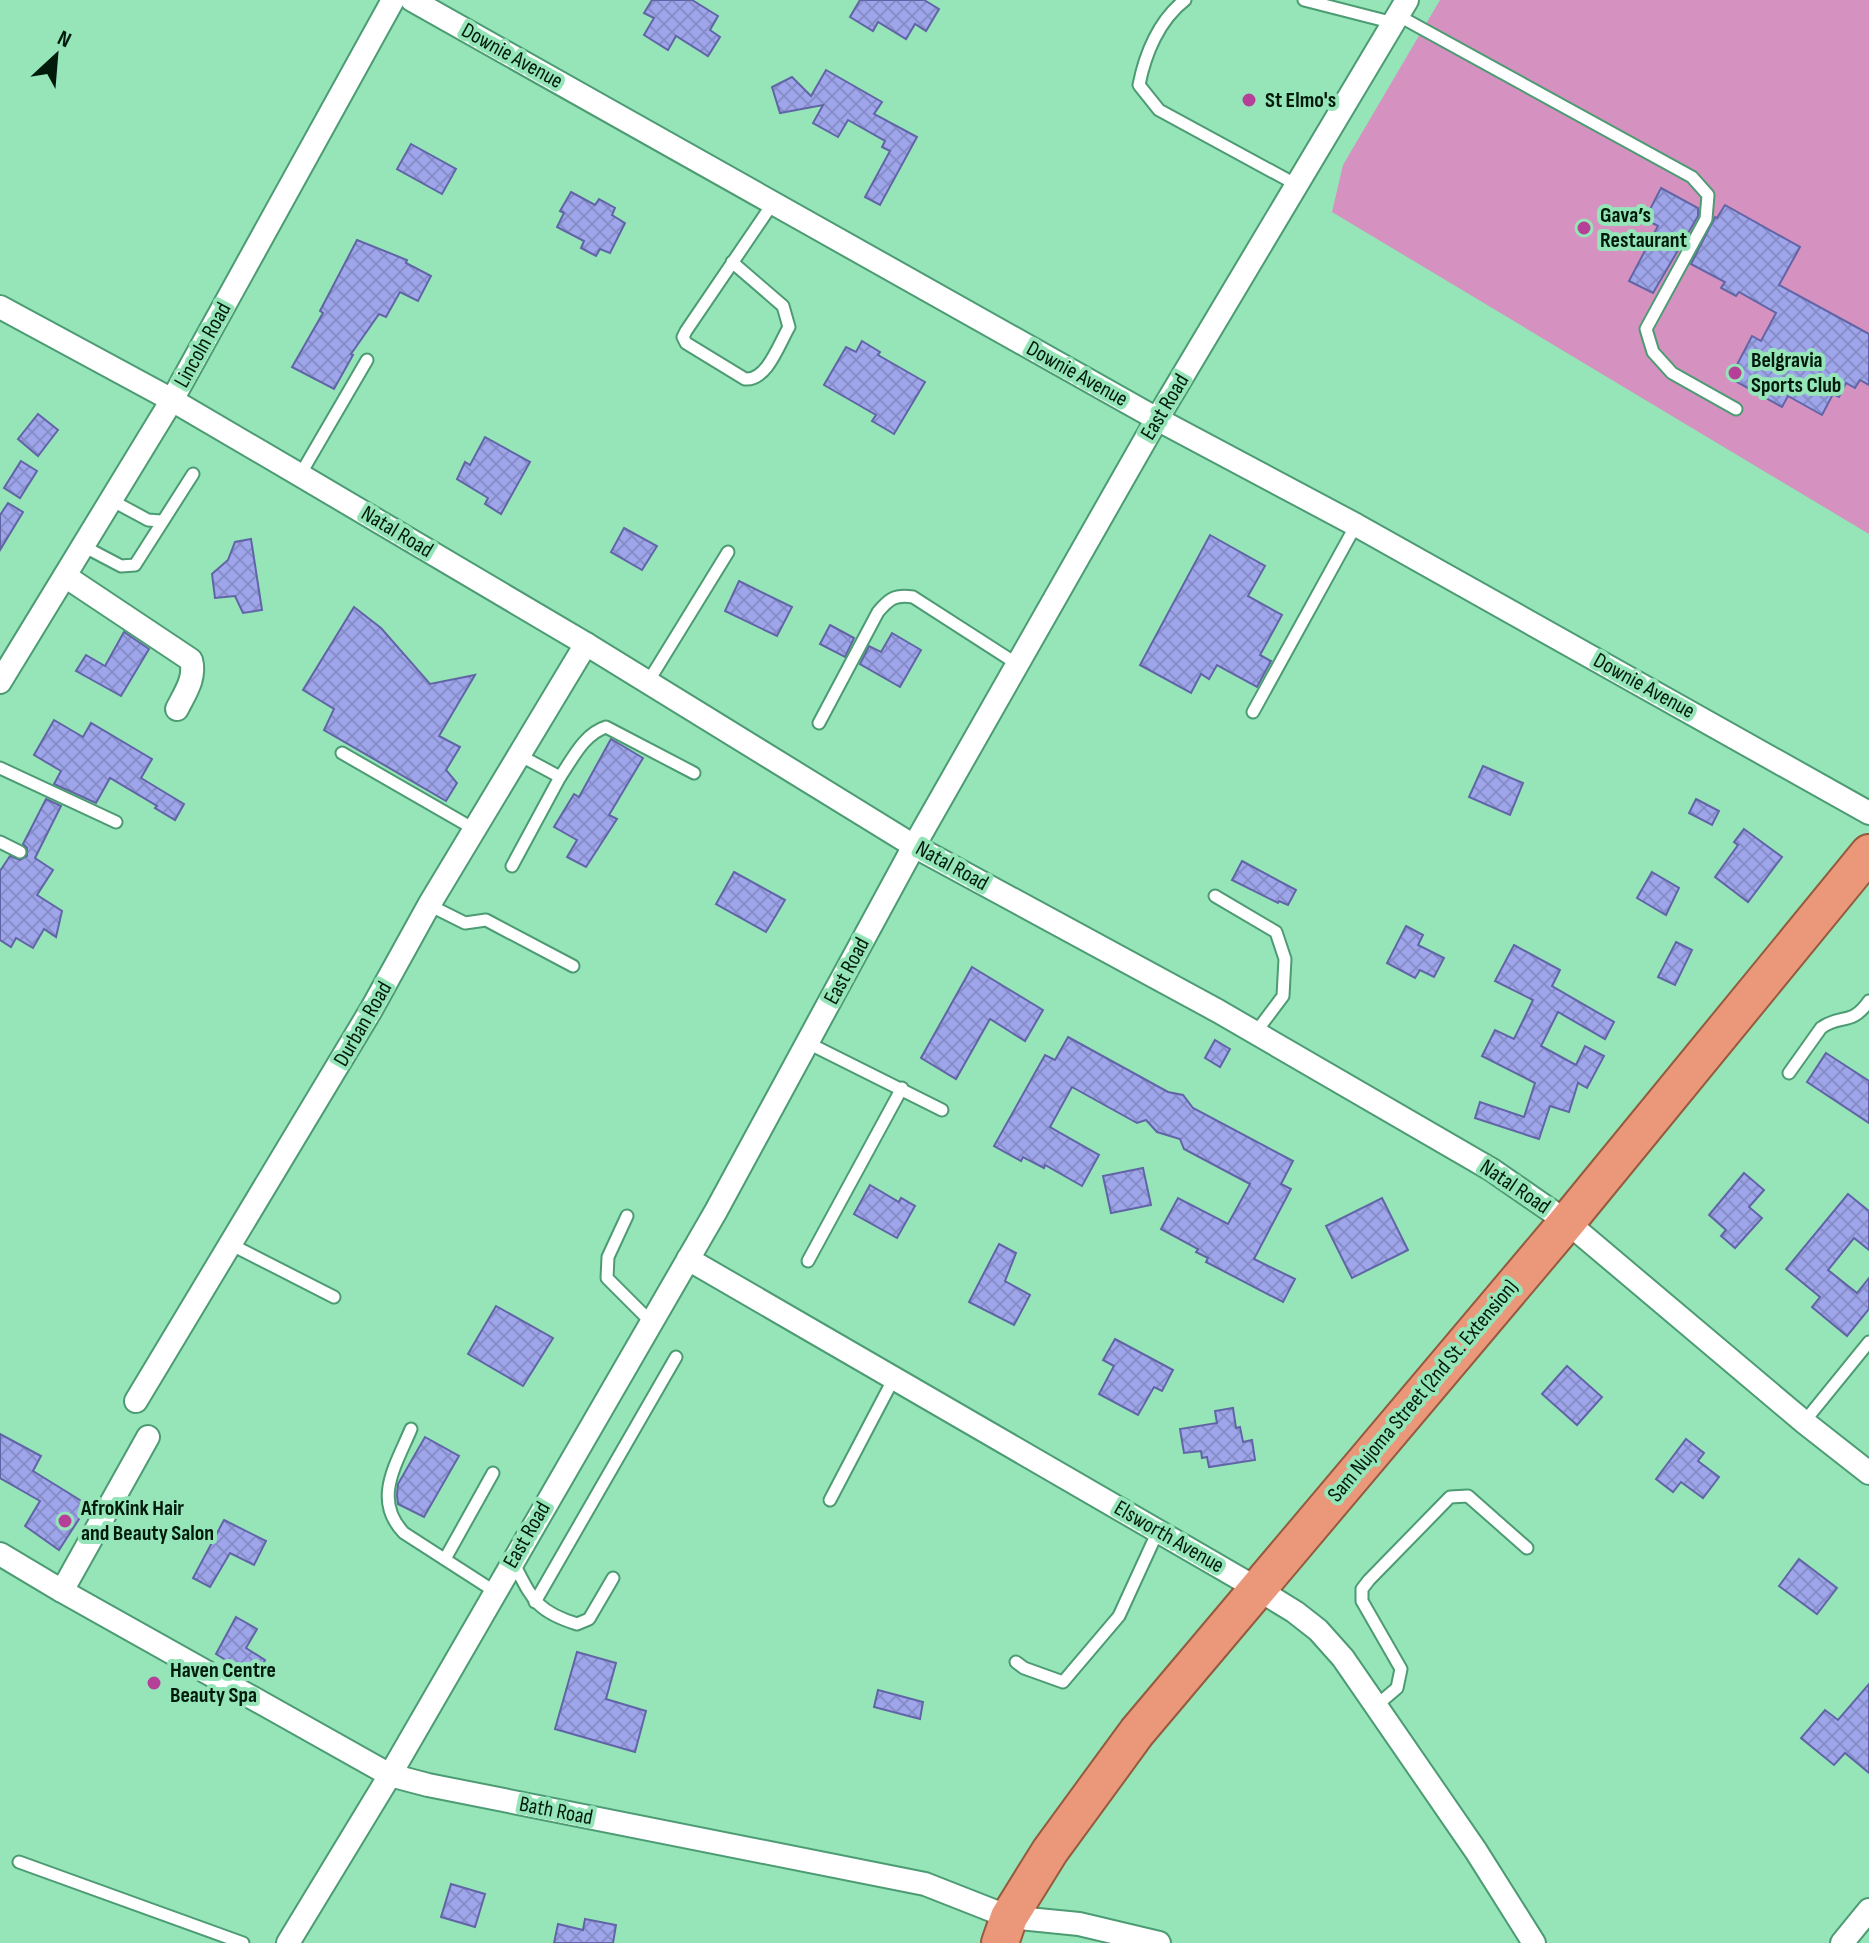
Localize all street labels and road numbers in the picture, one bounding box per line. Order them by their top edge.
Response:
street label: Downie Avenue [457,17,567,95]
street label: Lincoln Road [169,298,237,392]
street label: Downie Avenue [1022,335,1132,413]
street label: East Road [1135,369,1195,445]
street label: Natal Road [356,500,438,564]
street label: Downie Avenue [1589,647,1699,725]
street label: Natal Road [911,835,993,897]
street label: East Road [818,933,876,1009]
street label: Durban Road [328,977,398,1071]
street label: Natal Road [1475,1154,1555,1220]
street label: Sam Nujoma Street (2nd St. Extension) [1322,1274,1524,1508]
street label: Elsworth Avenue [1109,1495,1229,1579]
street label: East Road [497,1497,557,1573]
street label: Bath Road [517,1791,595,1831]

